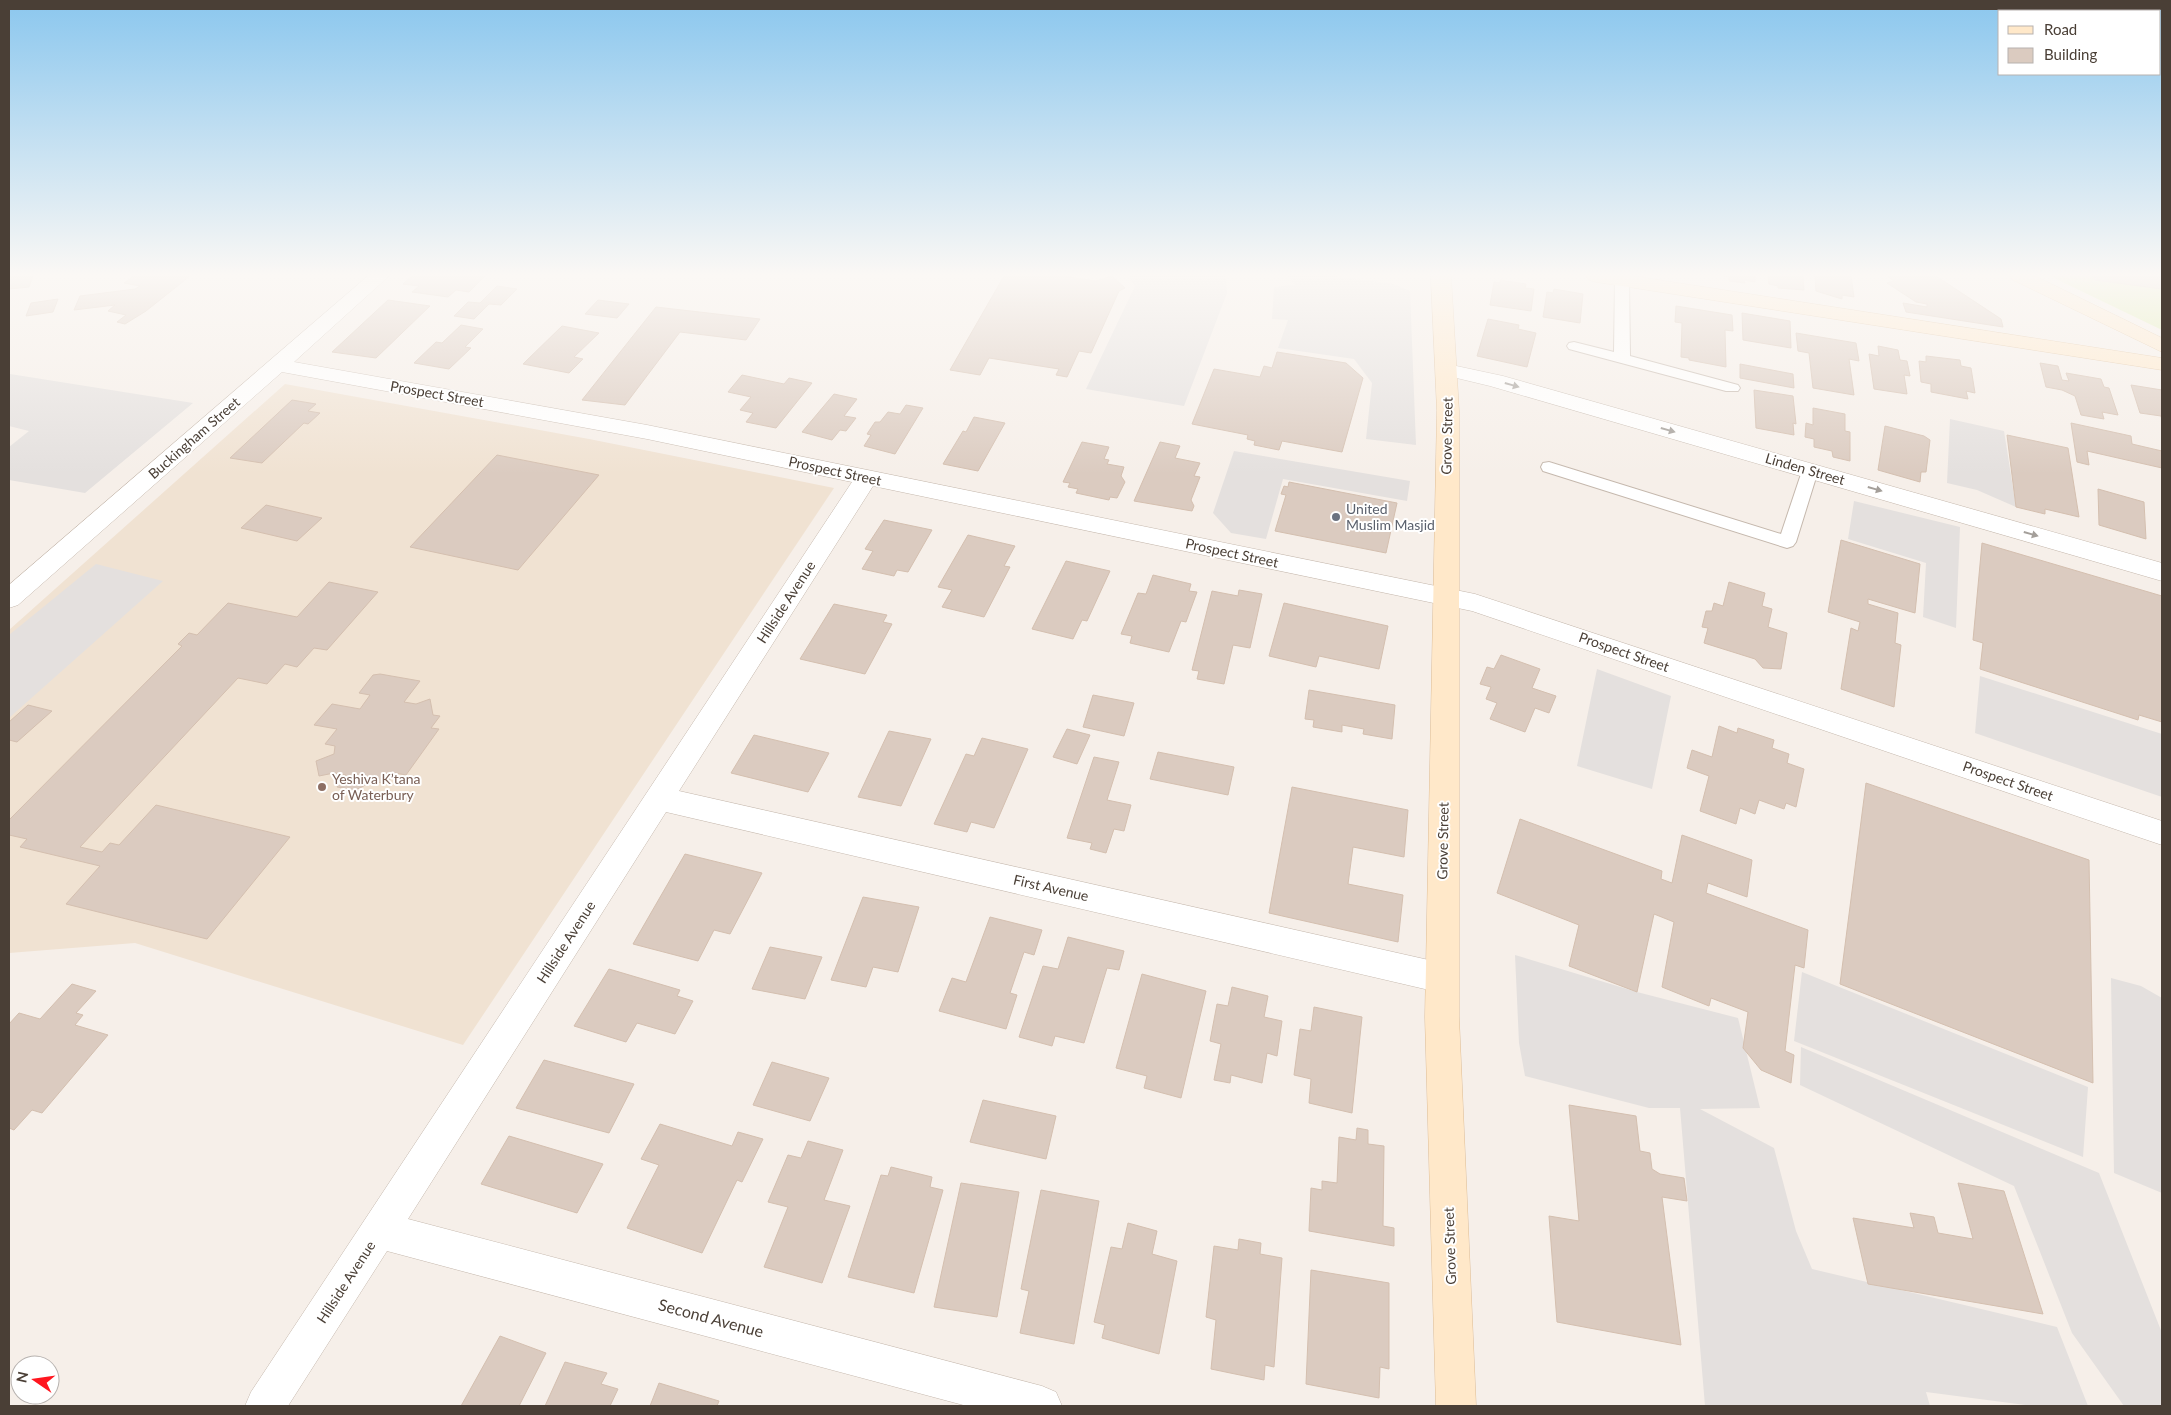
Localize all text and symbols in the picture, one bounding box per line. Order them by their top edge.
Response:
legend [1998,10,2161,75]
text: Road [2044,20,2077,38]
text: Building [2044,45,2097,63]
street label: Prospect Street [389,377,485,410]
one-way arrow [1504,382,1519,390]
street label: Buckingham Street [144,393,243,482]
street label: Grove Street [1437,397,1456,475]
one-way arrow [1660,427,1675,435]
street label: Linden Street [1763,449,1847,488]
street label: Prospect Street [787,452,883,489]
one-way arrow [1867,486,1882,494]
place label: United Muslim Masjid [1346,500,1435,533]
marker: United Muslim Masjid [1330,511,1342,523]
one-way arrow [2023,531,2038,539]
street label: Prospect Street [1184,534,1280,571]
street label: Hillside Avenue [753,557,818,646]
street label: Prospect Street [1577,628,1672,675]
street label: Prospect Street [1961,757,2056,804]
place label: Yeshiva K’tana of Waterbury [332,770,420,803]
marker: Yeshiva K’tana of Waterbury [316,781,328,793]
street label: Grove Street [1433,802,1452,880]
street label: First Avenue [1012,871,1090,904]
street label: Hillside Avenue [533,897,598,986]
street label: Grove Street [1440,1207,1459,1285]
street label: Hillside Avenue [313,1237,378,1326]
street label: Second Avenue [656,1294,766,1341]
north arrow [10,1355,60,1405]
text: N [12,1370,31,1384]

